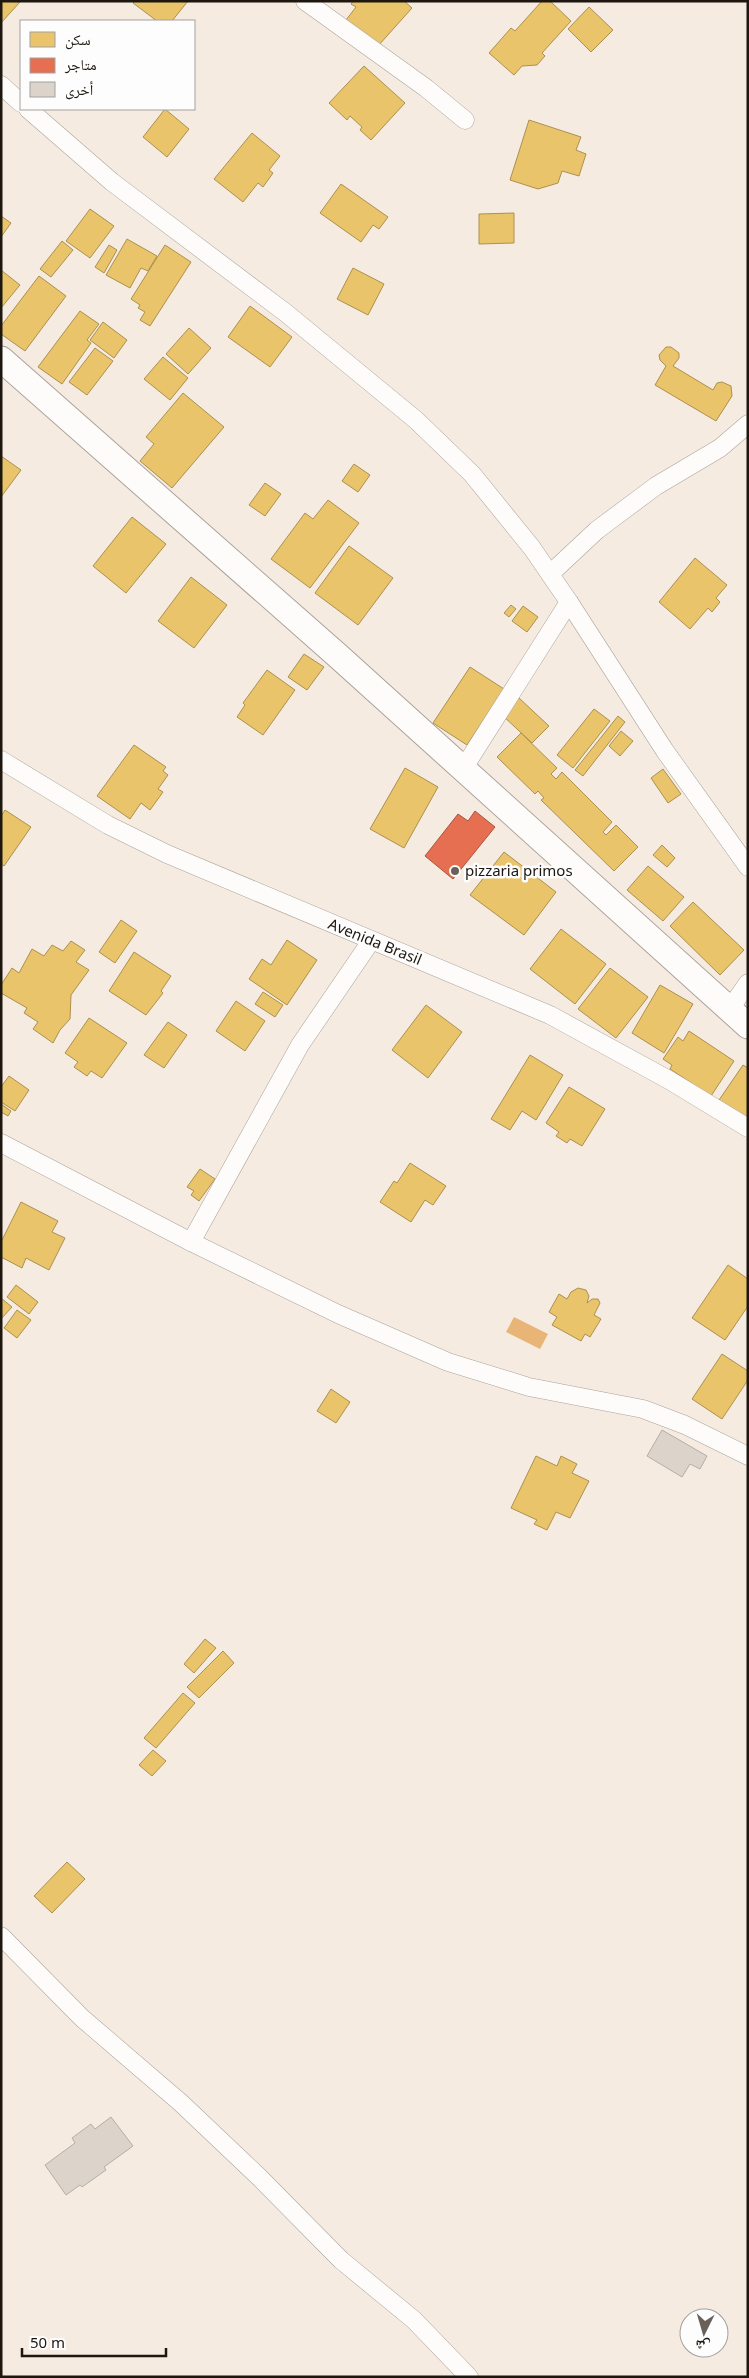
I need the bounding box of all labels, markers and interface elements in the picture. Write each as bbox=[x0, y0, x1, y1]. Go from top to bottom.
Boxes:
legend bbox=[20, 20, 195, 110]
text: سكن bbox=[65, 29, 91, 50]
text: متاجر bbox=[64, 54, 97, 74]
text: أخرى bbox=[65, 79, 94, 100]
place label: pizzaria primos bbox=[465, 860, 573, 880]
marker: pizzaria primos bbox=[449, 865, 461, 877]
street label: Avenida Brasil bbox=[326, 913, 425, 969]
north arrow bbox=[679, 2308, 729, 2358]
scale bar bbox=[22, 2326, 166, 2358]
text: 50 m bbox=[30, 2332, 65, 2352]
text: ش bbox=[694, 2336, 711, 2357]

